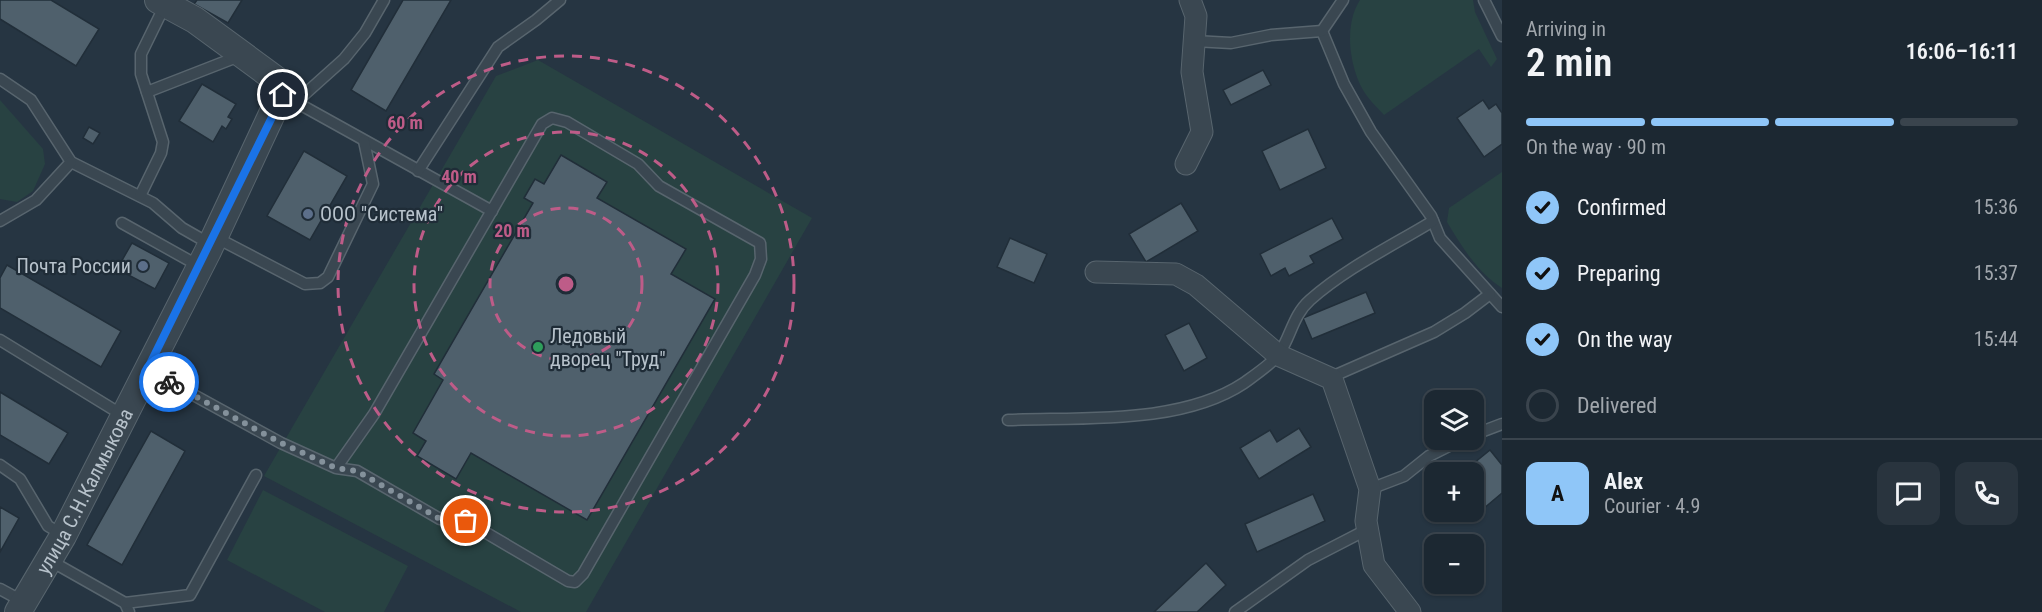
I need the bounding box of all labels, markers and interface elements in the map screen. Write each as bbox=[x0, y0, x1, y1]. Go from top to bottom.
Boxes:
text: Arriving in bbox=[1526, 17, 1606, 41]
text: 16:06–16:11 bbox=[1906, 39, 2018, 64]
text: 2 min bbox=[1526, 40, 1612, 86]
pin bbox=[257, 69, 308, 120]
icon: home bbox=[266, 78, 299, 111]
text: 60 m bbox=[387, 112, 423, 133]
text: On the way · 90 m bbox=[1526, 135, 1666, 159]
text: 40 m bbox=[441, 166, 477, 187]
icon: check bbox=[1526, 191, 1559, 224]
text: Confirmed bbox=[1577, 195, 1666, 220]
text: 15:36 bbox=[1974, 195, 2018, 219]
place label: ООО "Система" bbox=[320, 202, 443, 226]
marker: ООО "Система" bbox=[301, 207, 315, 221]
text: 20 m bbox=[494, 220, 530, 241]
place label: Почта России bbox=[17, 254, 131, 278]
icon: check bbox=[1526, 257, 1559, 290]
marker: Почта России bbox=[136, 259, 150, 273]
text: Preparing bbox=[1577, 261, 1661, 286]
text: 15:37 bbox=[1974, 261, 2018, 285]
centre of rings bbox=[556, 274, 576, 294]
icon: check bbox=[1526, 323, 1559, 356]
place label: Ледовый дворец "Труд" bbox=[550, 324, 666, 371]
text: On the way bbox=[1577, 327, 1672, 352]
text: 15:44 bbox=[1974, 327, 2018, 351]
marker: Ледовый дворец "Труд" bbox=[531, 340, 545, 354]
courier bbox=[139, 352, 199, 412]
icon: bike bbox=[153, 366, 186, 399]
map controls bbox=[1424, 390, 1484, 594]
button: layers bbox=[1424, 390, 1484, 450]
text: Delivered bbox=[1577, 393, 1657, 418]
street label: улица С.Н.Калмыкова bbox=[31, 404, 138, 579]
button: + bbox=[1424, 462, 1484, 522]
button: chat bbox=[1877, 462, 1940, 525]
button: phone bbox=[1955, 462, 2018, 525]
text: Alex bbox=[1604, 469, 1643, 494]
text: A bbox=[1551, 481, 1564, 506]
text: Courier · 4.9 bbox=[1604, 494, 1700, 518]
pin bbox=[440, 495, 491, 546]
icon: bag bbox=[449, 504, 482, 537]
button: − bbox=[1424, 534, 1484, 594]

